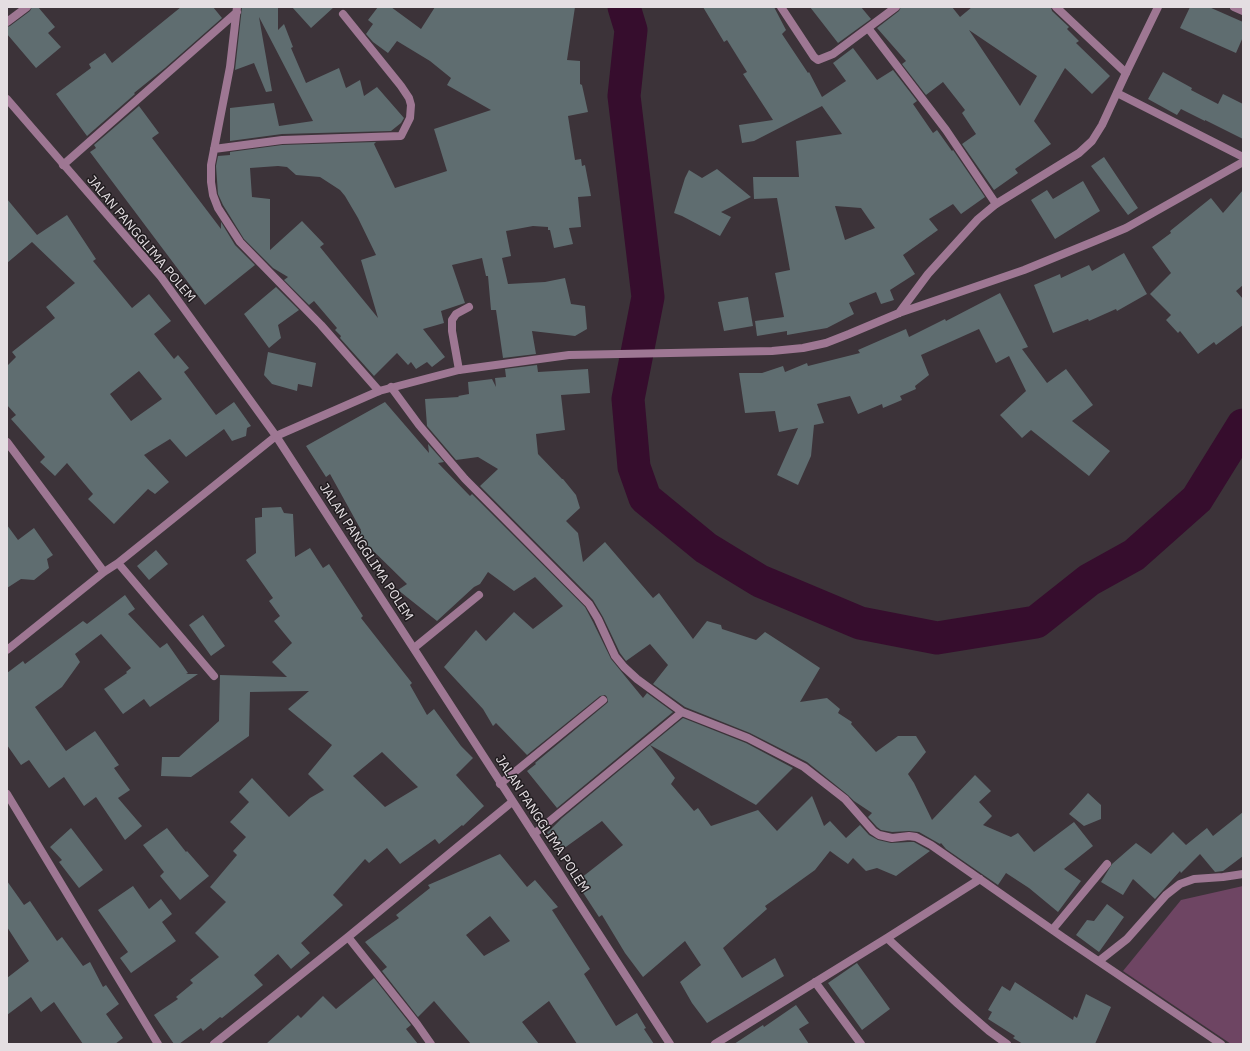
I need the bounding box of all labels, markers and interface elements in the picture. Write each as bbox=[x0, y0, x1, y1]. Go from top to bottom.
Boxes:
street label: JALAN PANGGLIMA POLEM bbox=[83, 173, 199, 305]
street label: JALAN PANGGLIMA POLEM bbox=[316, 480, 416, 624]
street label: JALAN PANGGLIMA POLEM bbox=[492, 752, 592, 896]

